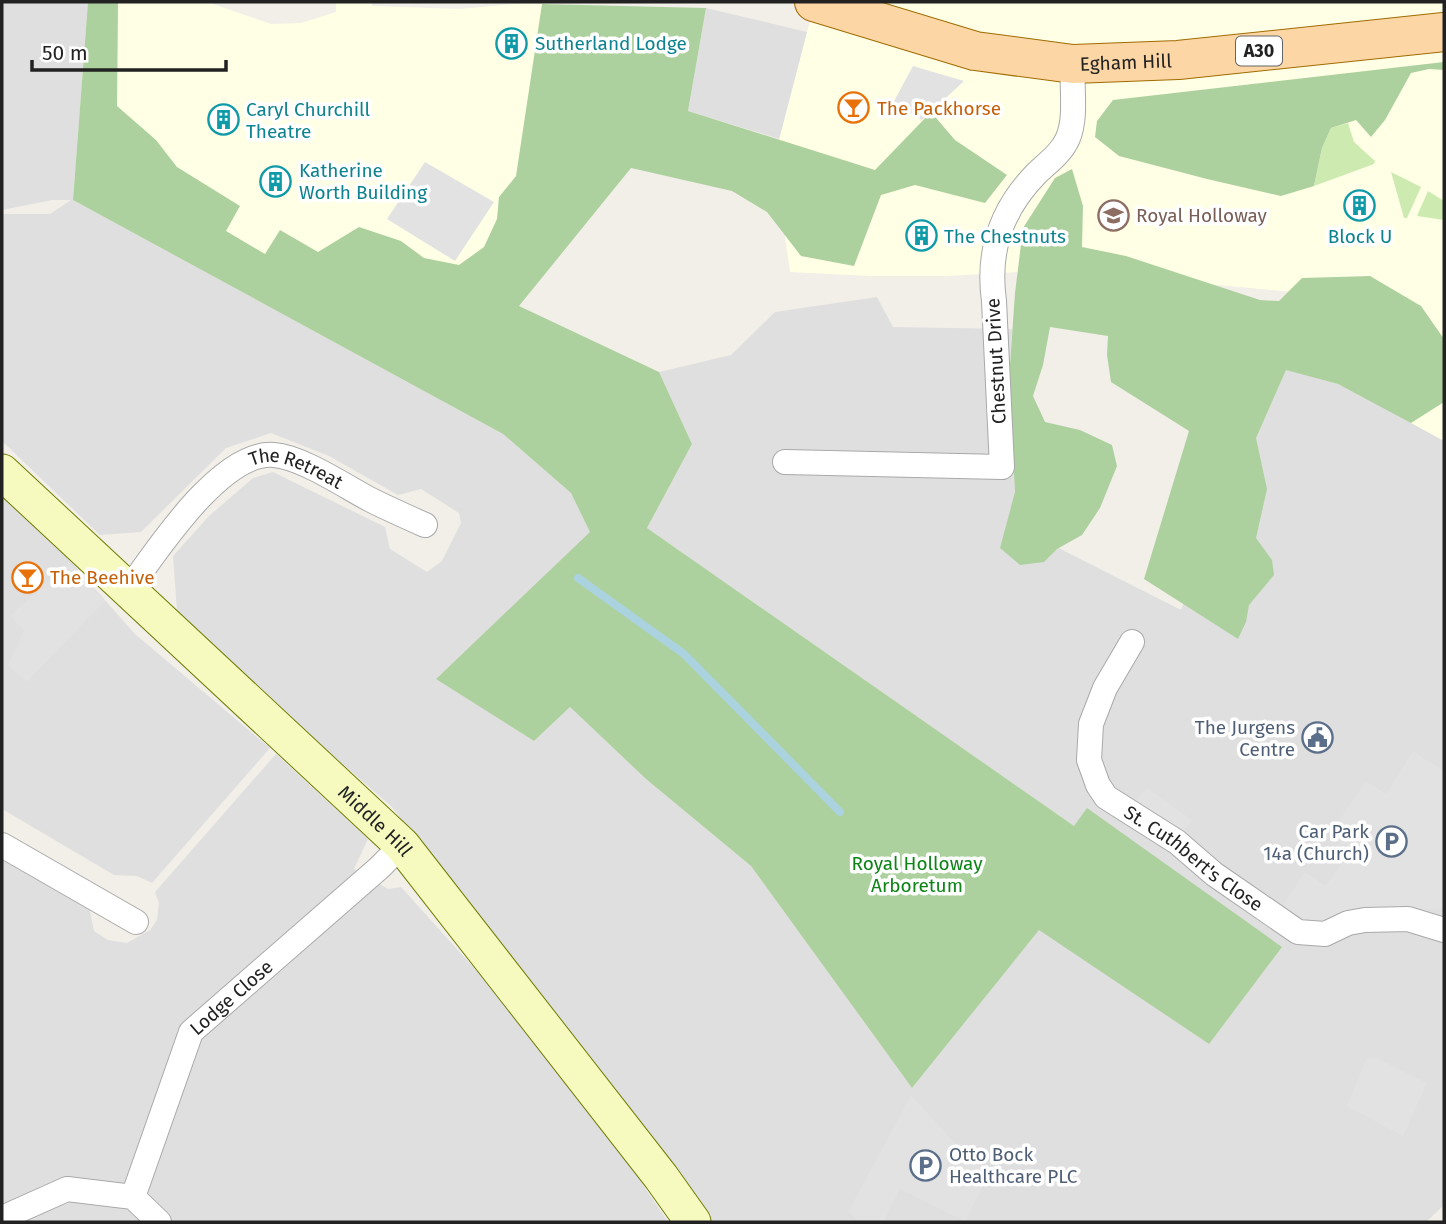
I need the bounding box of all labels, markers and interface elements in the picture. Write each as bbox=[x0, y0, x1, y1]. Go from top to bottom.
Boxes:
building icon: Sutherland Lodge bbox=[495, 26, 529, 60]
scale bar bbox=[32, 28, 226, 72]
place label: Sutherland Lodge bbox=[535, 32, 687, 55]
road number: A30 bbox=[1236, 36, 1282, 66]
text: 50 m bbox=[42, 40, 88, 66]
street label: Egham Hill bbox=[1079, 49, 1173, 75]
bar icon: The Packhorse bbox=[837, 91, 871, 125]
place label: The Packhorse bbox=[877, 97, 1001, 120]
place label: Caryl Churchill Theatre bbox=[246, 98, 371, 143]
building icon: Caryl Churchill Theatre bbox=[206, 103, 240, 137]
place label: Katherine Worth Building bbox=[299, 159, 427, 204]
building icon: Katherine Worth Building bbox=[259, 164, 293, 198]
building icon: Block U bbox=[1343, 188, 1377, 222]
school or university icon: Royal Holloway bbox=[1096, 198, 1130, 232]
place label: Royal Holloway bbox=[1136, 204, 1268, 227]
building icon: The Chestnuts bbox=[904, 219, 938, 253]
place label: The Chestnuts bbox=[944, 225, 1066, 248]
place label: Block U bbox=[1328, 225, 1392, 248]
street label: Chestnut Drive bbox=[981, 297, 1011, 425]
street label: The Retreat bbox=[245, 443, 347, 493]
bar icon: The Beehive bbox=[10, 560, 44, 594]
place label: The Beehive bbox=[50, 566, 155, 589]
place label: The Jurgens Centre bbox=[1195, 716, 1295, 761]
public building icon: The Jurgens Centre bbox=[1301, 721, 1335, 755]
street label: Middle Hill bbox=[334, 780, 418, 861]
street label: St. Cuthbert's Close bbox=[1120, 800, 1267, 916]
place label: Car Park 14a (Church) bbox=[1263, 820, 1369, 865]
parking icon: Car Park 14a (Church) bbox=[1375, 825, 1409, 859]
park label: Royal Holloway Arboretum bbox=[852, 852, 983, 897]
street label: Lodge Close bbox=[185, 955, 277, 1040]
place label: Otto Bock Healthcare PLC bbox=[949, 1143, 1078, 1188]
parking icon: Otto Bock Healthcare PLC bbox=[909, 1148, 943, 1182]

